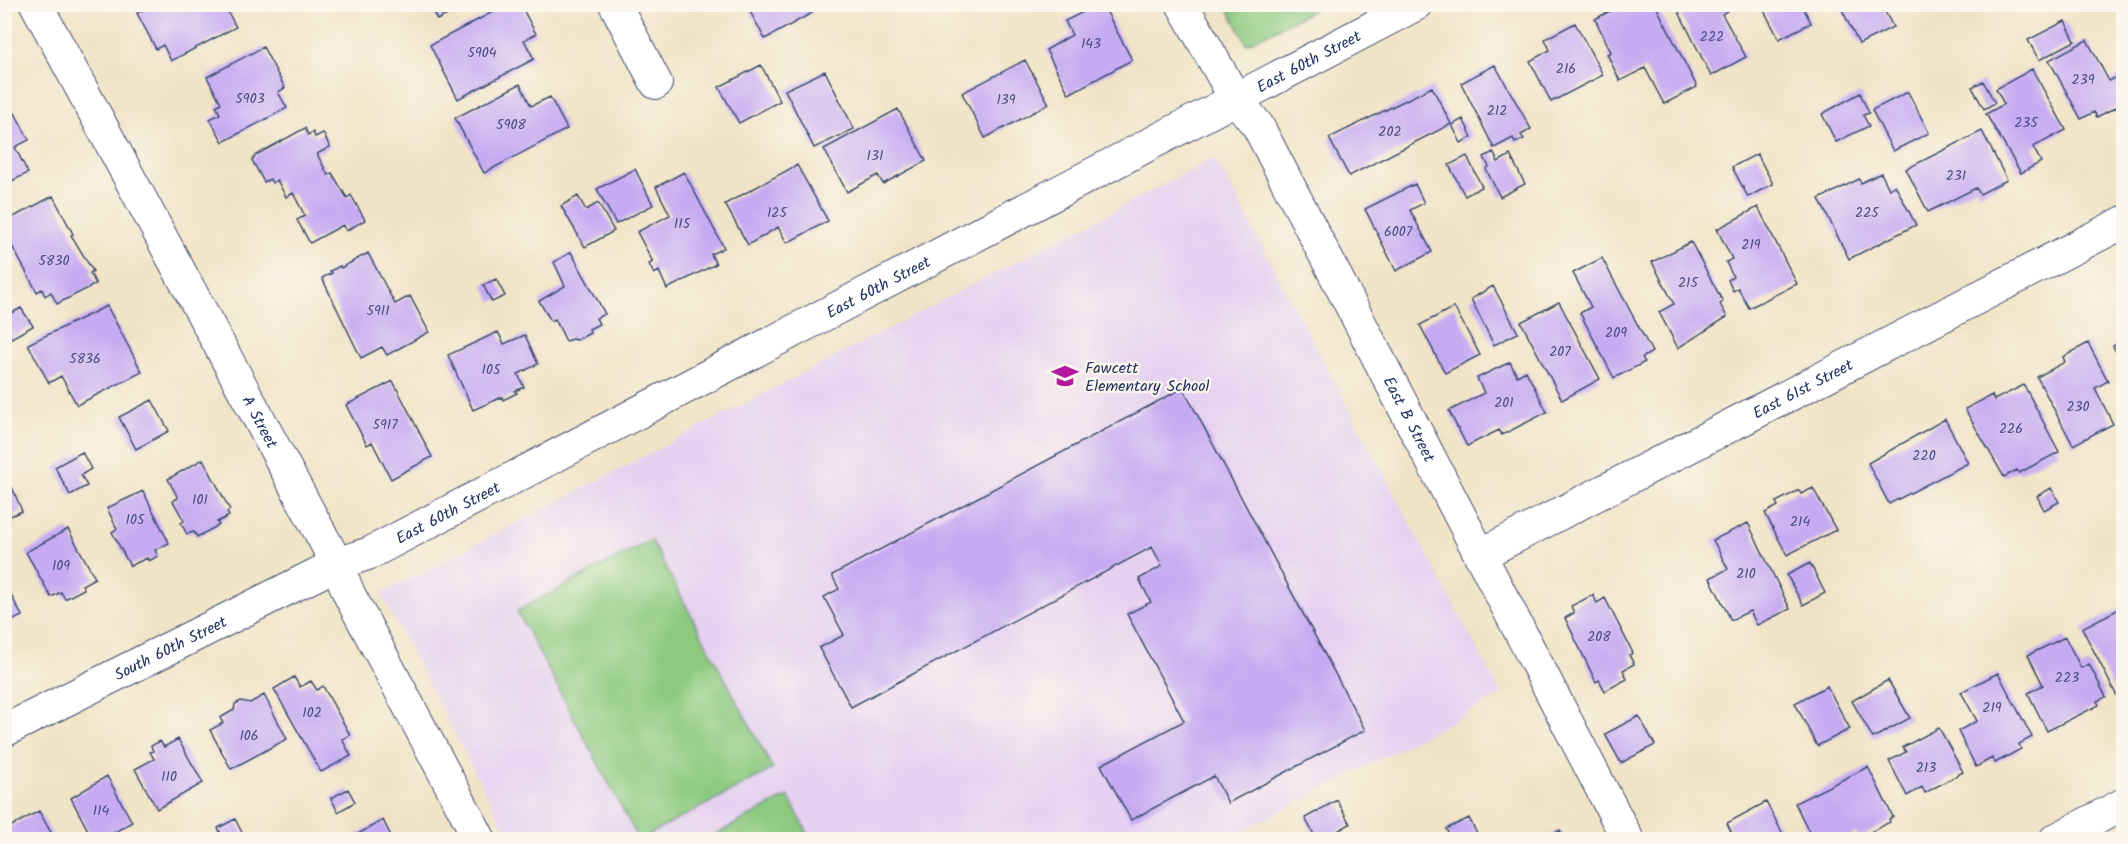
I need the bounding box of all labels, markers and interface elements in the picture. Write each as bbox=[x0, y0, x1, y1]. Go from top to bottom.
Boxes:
street label: East 60th Street bbox=[1252, 24, 1367, 100]
house number: 222 bbox=[1700, 26, 1724, 48]
house number: 143 bbox=[1081, 33, 1101, 55]
house number: 5904 bbox=[467, 42, 497, 64]
house number: 216 bbox=[1556, 58, 1576, 80]
house number: 239 bbox=[2072, 69, 2095, 91]
house number: 5903 bbox=[235, 88, 265, 110]
house number: 139 bbox=[996, 89, 1016, 111]
house number: 212 bbox=[1487, 100, 1507, 122]
house number: 235 bbox=[2014, 112, 2039, 134]
house number: 5908 bbox=[496, 114, 526, 136]
house number: 202 bbox=[1378, 121, 1402, 143]
house number: 131 bbox=[867, 145, 883, 167]
house number: 231 bbox=[1946, 165, 1966, 187]
house number: 125 bbox=[767, 202, 788, 224]
house number: 225 bbox=[1855, 202, 1880, 224]
house number: 115 bbox=[674, 213, 692, 235]
house number: 6007 bbox=[1384, 221, 1413, 243]
house number: 219 bbox=[1741, 234, 1761, 256]
house number: 5830 bbox=[39, 250, 69, 272]
street label: East 60th Street bbox=[822, 250, 936, 326]
house number: 215 bbox=[1678, 272, 1699, 294]
house number: 5911 bbox=[366, 300, 390, 322]
house number: 209 bbox=[1605, 322, 1627, 344]
house number: 207 bbox=[1549, 341, 1571, 363]
house number: 5836 bbox=[69, 348, 101, 370]
street label: East 61st Street bbox=[1748, 353, 1859, 426]
place label: Fawcett Elementary School bbox=[1085, 356, 1210, 399]
house number: 105 bbox=[482, 359, 502, 381]
school or university icon: Fawcett Elementary School bbox=[1050, 361, 1080, 391]
street label: East B Street bbox=[1376, 372, 1441, 468]
street label: A Street bbox=[235, 391, 284, 454]
house number: 201 bbox=[1494, 392, 1514, 414]
house number: 230 bbox=[2066, 396, 2090, 418]
house number: 5917 bbox=[372, 414, 398, 436]
house number: 226 bbox=[1999, 418, 2023, 440]
house number: 220 bbox=[1912, 445, 1936, 467]
street label: East 60th Street bbox=[392, 475, 506, 551]
house number: 101 bbox=[192, 489, 208, 511]
house number: 105 bbox=[126, 509, 146, 531]
house number: 214 bbox=[1790, 511, 1810, 533]
house number: 109 bbox=[52, 555, 70, 577]
house number: 210 bbox=[1736, 563, 1756, 585]
street label: South 60th Street bbox=[110, 610, 232, 688]
house number: 208 bbox=[1587, 626, 1611, 648]
house number: 223 bbox=[2055, 667, 2079, 689]
house number: 219 bbox=[1982, 697, 2002, 719]
house number: 102 bbox=[302, 702, 322, 724]
house number: 106 bbox=[239, 725, 259, 747]
house number: 213 bbox=[1916, 757, 1936, 779]
house number: 110 bbox=[161, 766, 177, 788]
house number: 114 bbox=[93, 800, 110, 822]

